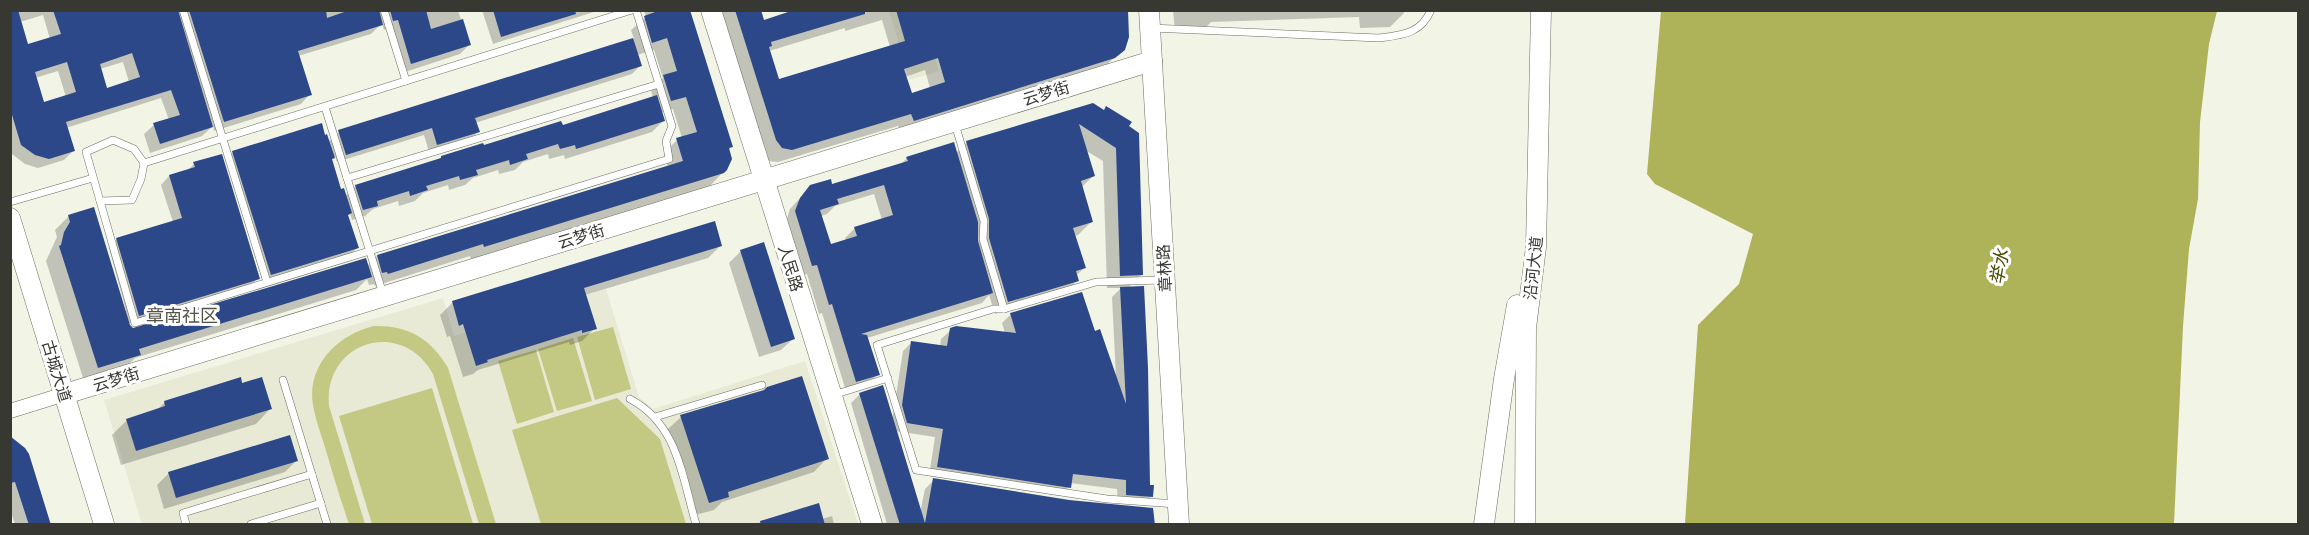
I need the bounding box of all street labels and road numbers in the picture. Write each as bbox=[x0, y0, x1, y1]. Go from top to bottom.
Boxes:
street label: 云梦街 bbox=[1020, 75, 1072, 111]
street label: 云梦街 bbox=[555, 218, 607, 254]
street label: 沿河大道 bbox=[1519, 235, 1547, 301]
street label: 人民路 bbox=[773, 242, 809, 294]
street label: 章林路 bbox=[1152, 243, 1176, 293]
street label: 古城大道 bbox=[37, 337, 77, 405]
street label: 云梦街 bbox=[90, 361, 142, 397]

